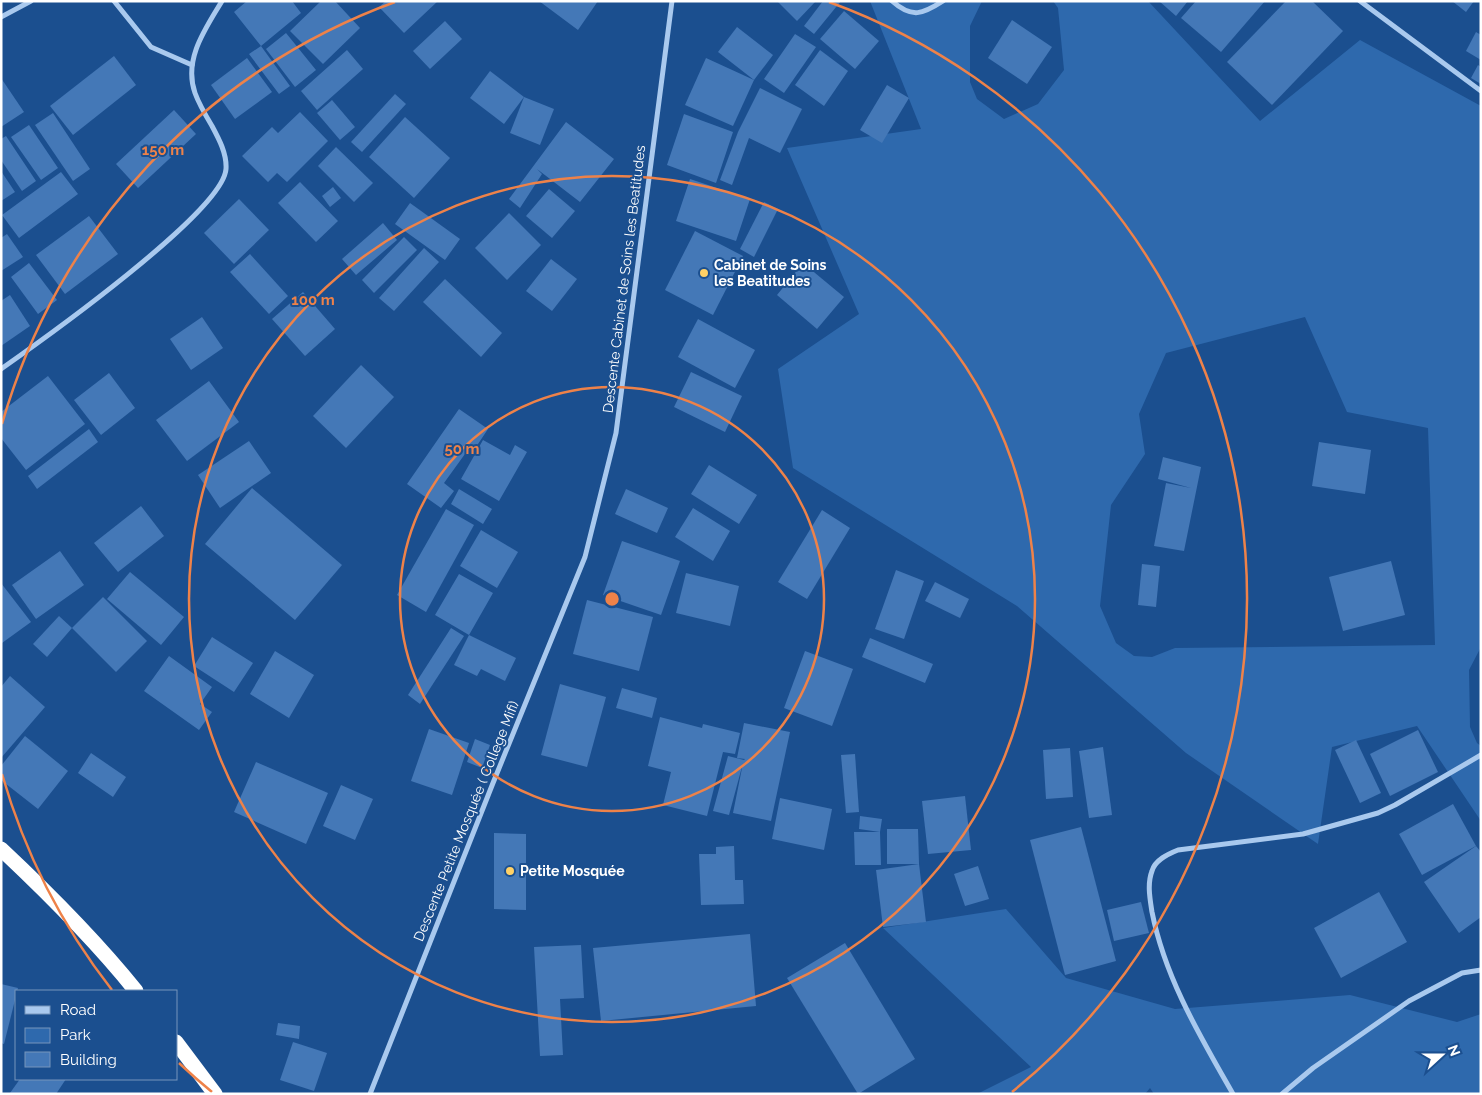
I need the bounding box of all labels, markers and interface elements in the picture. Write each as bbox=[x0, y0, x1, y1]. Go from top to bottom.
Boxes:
text: 150 m bbox=[142, 141, 184, 159]
street label: Descente Cabinet de Soins les Beatitudes bbox=[600, 144, 648, 414]
place label: Cabinet de Soins les Beatitudes bbox=[714, 257, 826, 289]
marker: Cabinet de Soins les Beatitudes bbox=[698, 267, 710, 279]
text: 100 m bbox=[291, 291, 335, 309]
text: 50 m bbox=[444, 440, 480, 458]
centre of rings bbox=[603, 590, 621, 608]
street label: Descente Petite Mosquée ( College Mifi) bbox=[410, 698, 522, 944]
place label: Petite Mosquée bbox=[520, 863, 625, 879]
marker: Petite Mosquée bbox=[504, 865, 516, 877]
legend bbox=[15, 990, 178, 1080]
text: Road bbox=[60, 1001, 96, 1019]
text: Park bbox=[60, 1026, 91, 1044]
north arrow bbox=[1417, 1030, 1467, 1080]
text: N bbox=[1445, 1042, 1464, 1058]
text: Building bbox=[60, 1051, 117, 1069]

